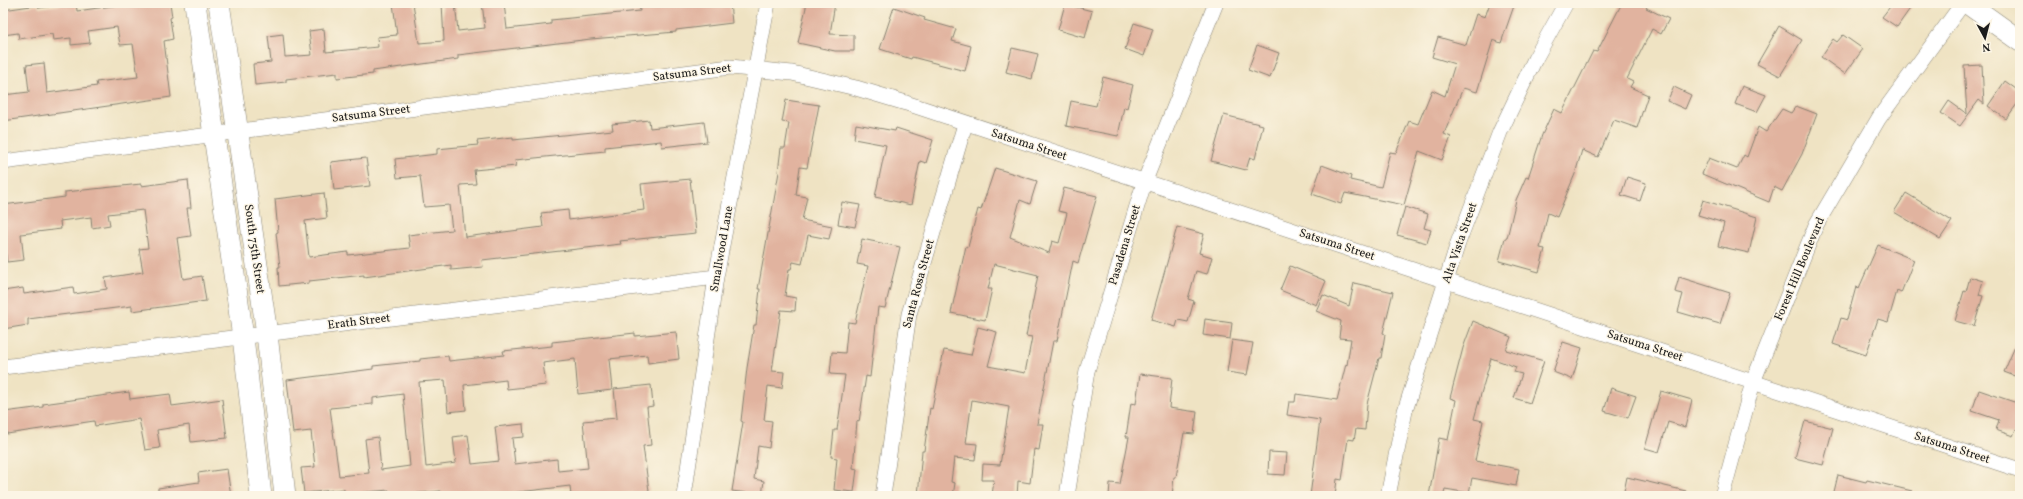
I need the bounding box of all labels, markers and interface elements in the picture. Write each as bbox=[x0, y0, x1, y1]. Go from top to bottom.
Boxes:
north arrow bbox=[1965, 18, 2005, 58]
text: N bbox=[1981, 39, 1991, 54]
street label: Satsuma Street bbox=[652, 60, 732, 86]
street label: Satsuma Street bbox=[331, 101, 411, 127]
street label: Satsuma Street bbox=[989, 125, 1069, 165]
street label: Alta Vista Street bbox=[1439, 200, 1481, 286]
street label: South 75th Street bbox=[240, 203, 268, 295]
street label: Pasadena Street bbox=[1105, 203, 1145, 287]
street label: Smallwood Lane bbox=[707, 204, 737, 293]
street label: Forest Hill Boulevard bbox=[1771, 215, 1829, 323]
street label: Satsuma Street bbox=[1297, 225, 1377, 265]
street label: Santa Rosa Street bbox=[899, 238, 939, 330]
street label: Erath Street bbox=[327, 310, 391, 334]
street label: Satsuma Street bbox=[1605, 326, 1685, 366]
street label: Satsuma Street bbox=[1912, 428, 1992, 468]

